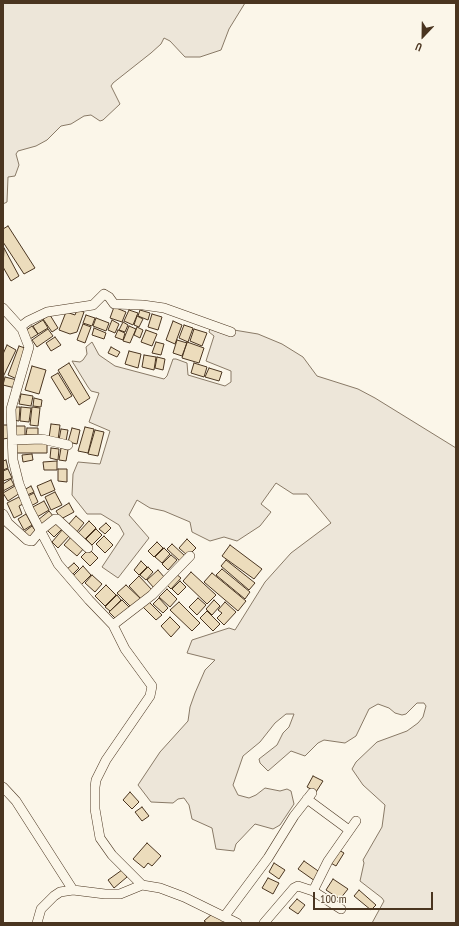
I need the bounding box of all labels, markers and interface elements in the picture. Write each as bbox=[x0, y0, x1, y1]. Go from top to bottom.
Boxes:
north arrow bbox=[403, 16, 443, 56]
text: U bbox=[413, 40, 424, 55]
scale bar bbox=[315, 884, 435, 910]
text: 100 m bbox=[320, 891, 347, 906]

